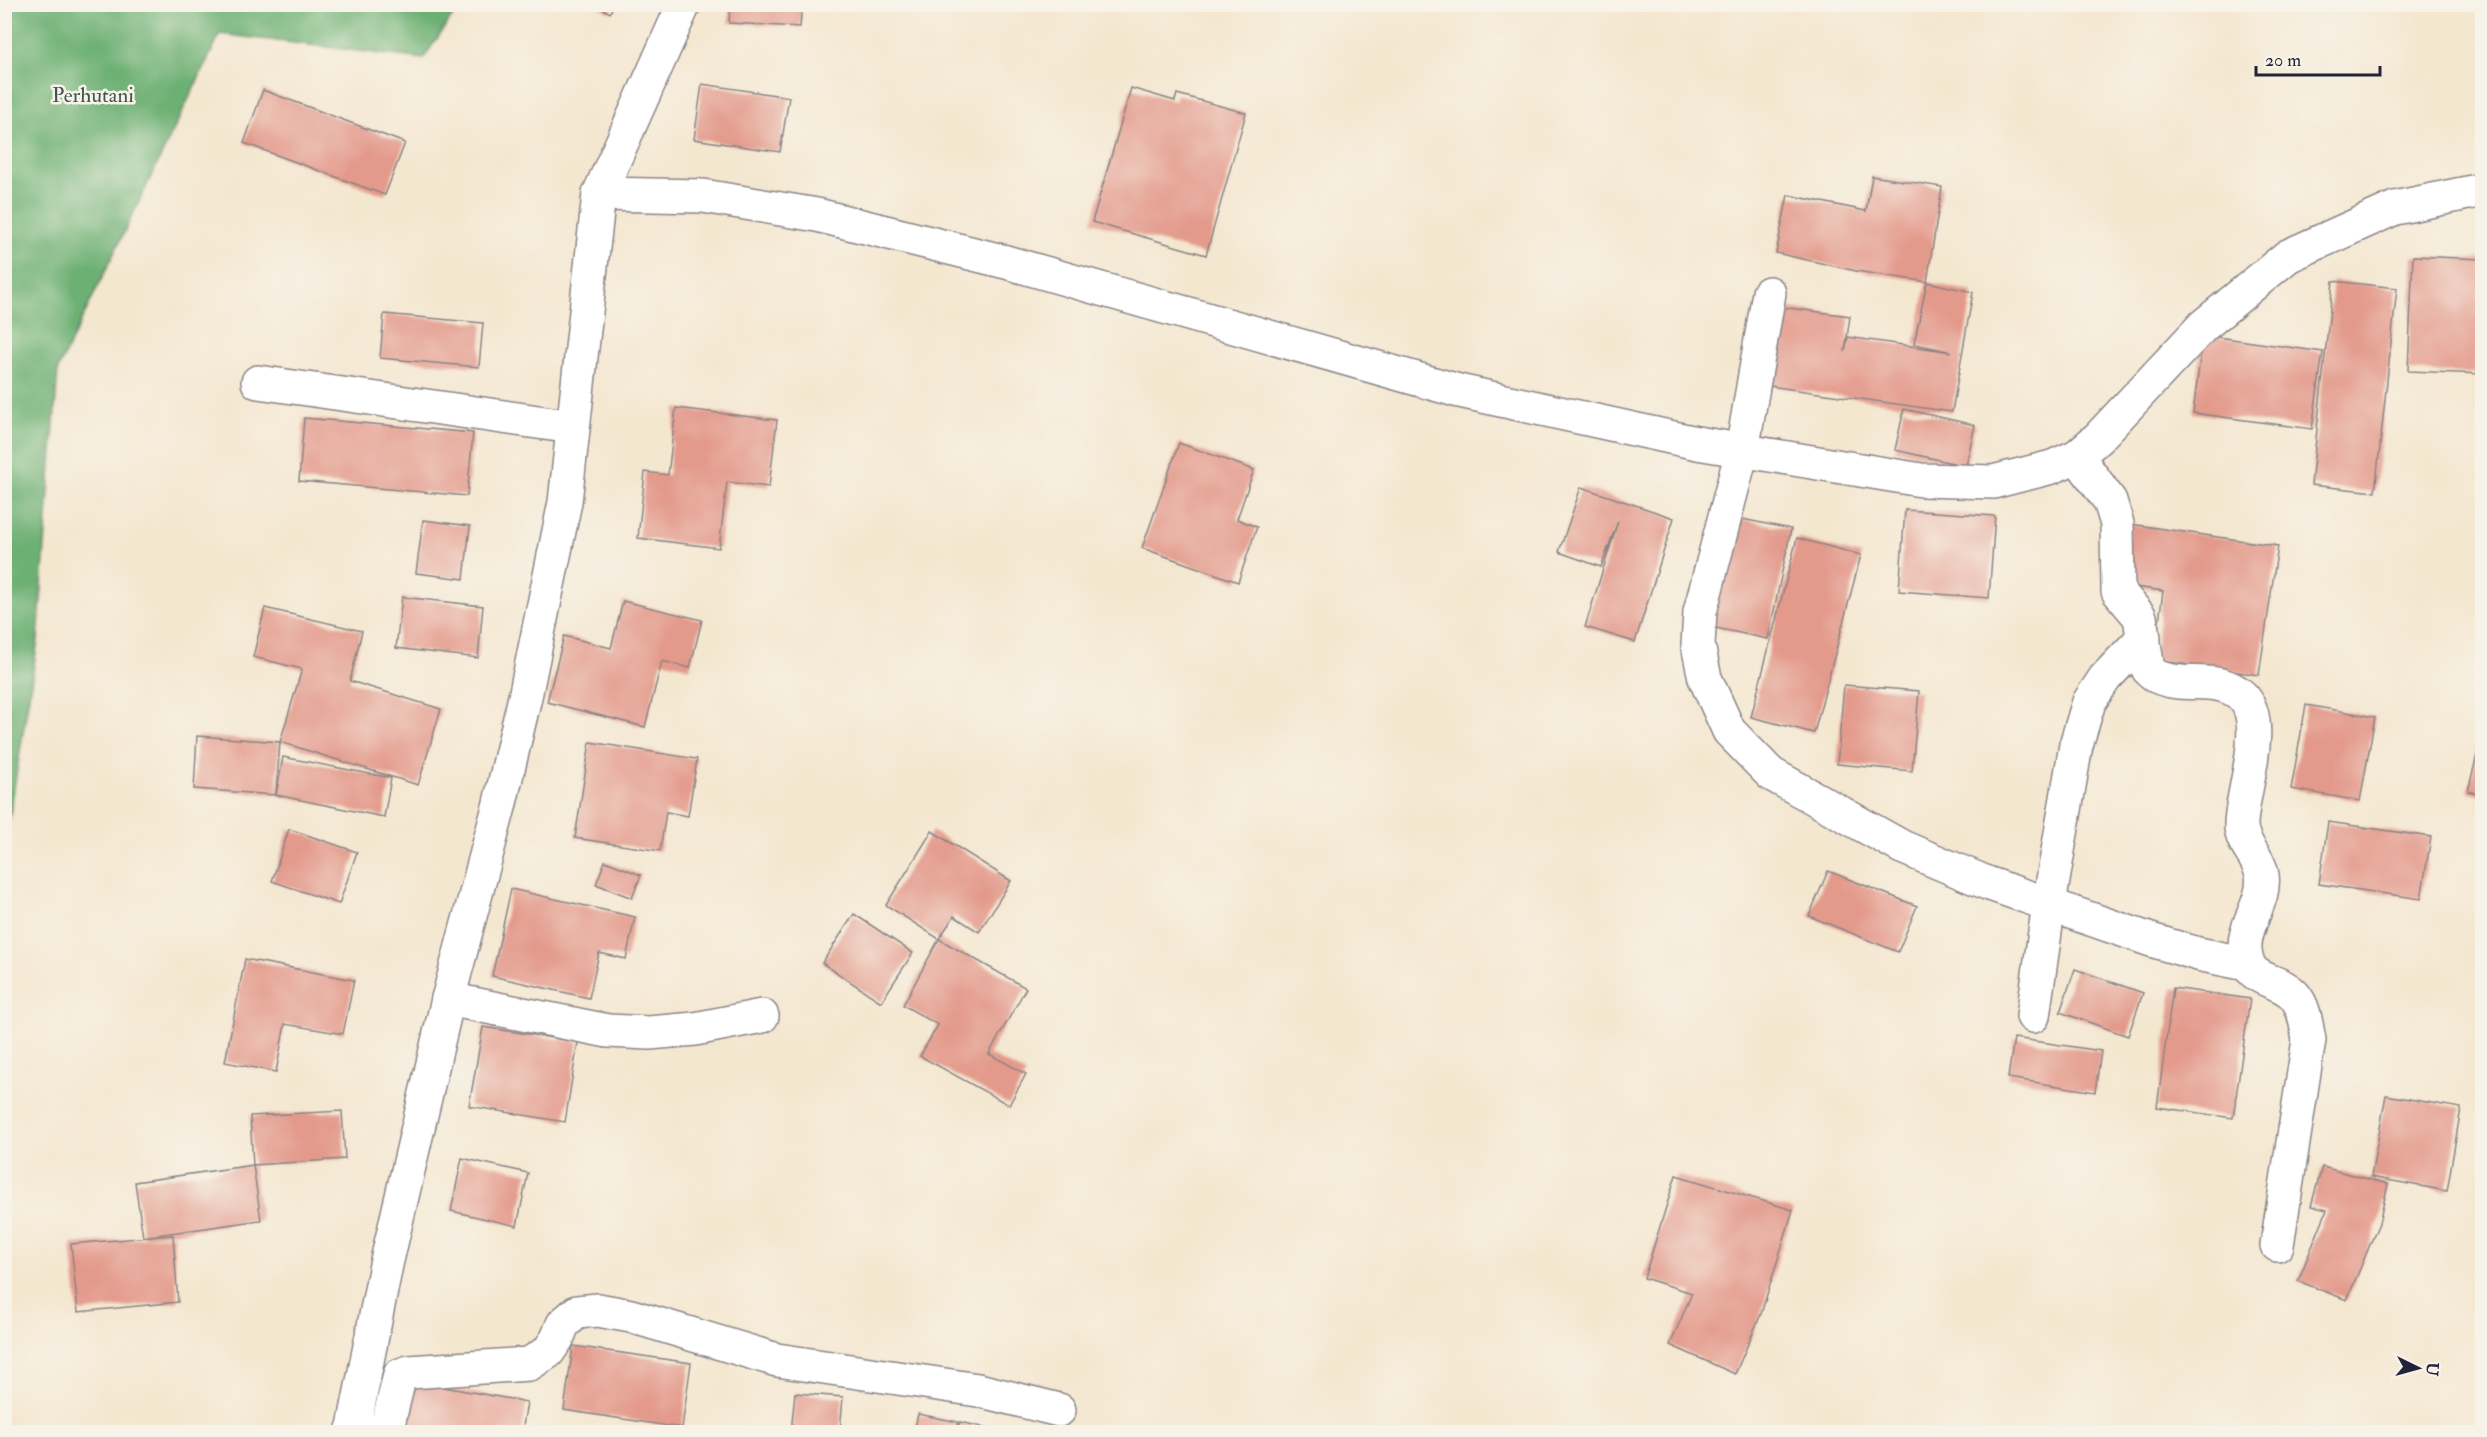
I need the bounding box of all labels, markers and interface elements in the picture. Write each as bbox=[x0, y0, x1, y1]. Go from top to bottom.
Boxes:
scale bar bbox=[2256, 39, 2380, 77]
text: 20 m bbox=[2265, 49, 2301, 72]
park label: Perhutani bbox=[52, 82, 134, 109]
north arrow bbox=[2388, 1338, 2448, 1398]
text: U bbox=[2421, 1362, 2442, 1377]

